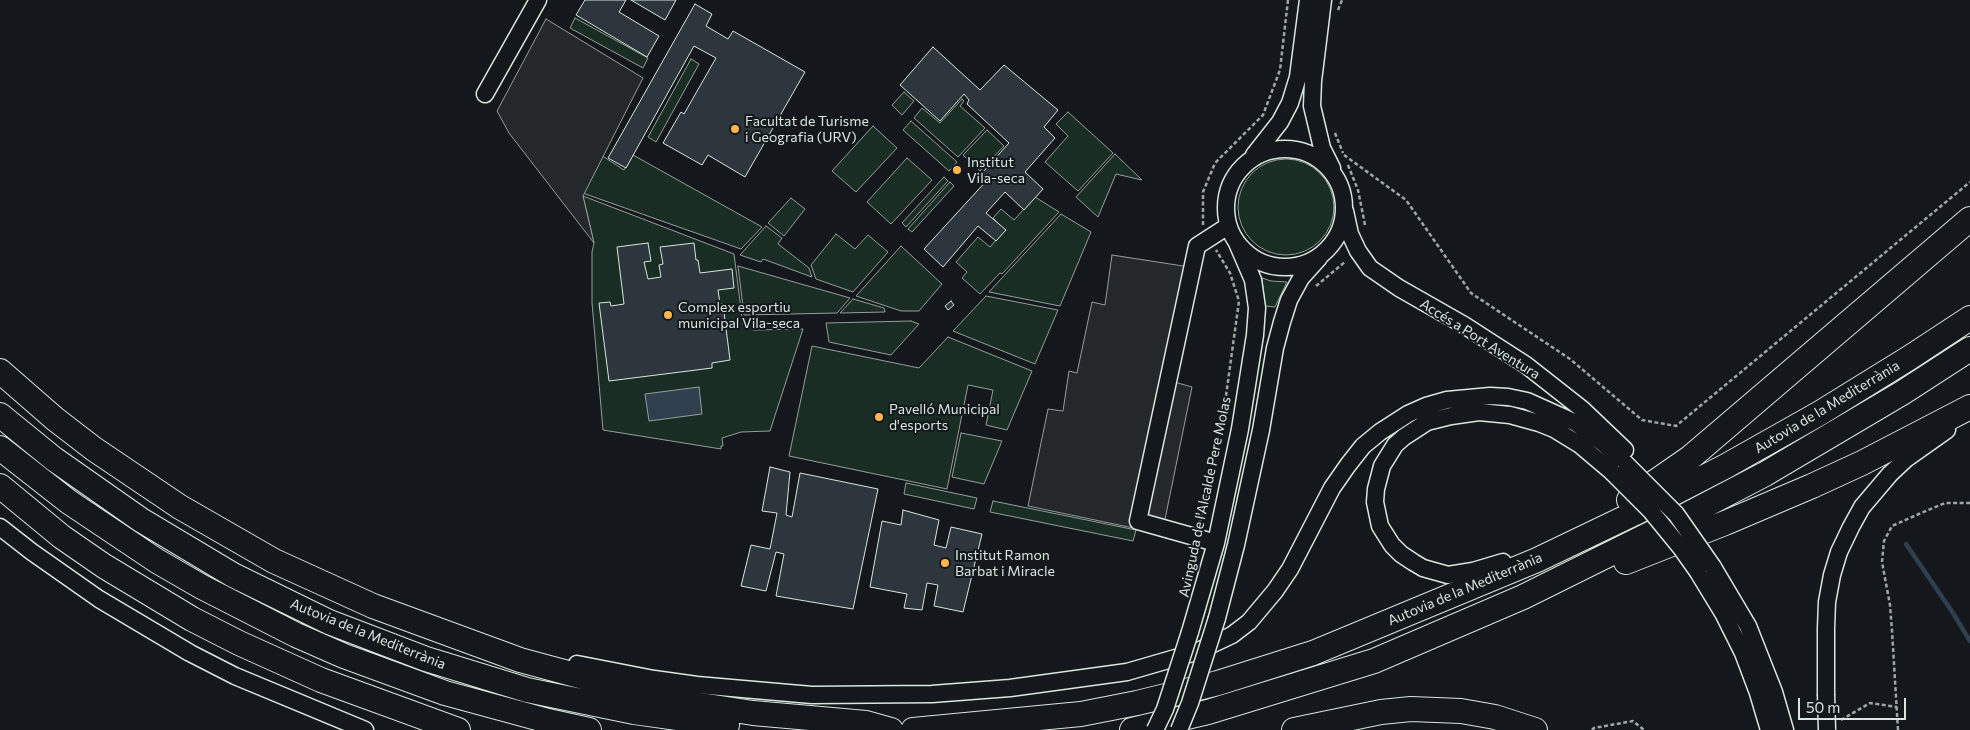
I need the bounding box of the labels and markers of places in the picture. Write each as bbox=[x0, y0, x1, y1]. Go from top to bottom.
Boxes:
place label: Facultat de Turisme i Geografia (URV) bbox=[745, 113, 869, 146]
marker: Facultat de Turisme i Geografia (URV) bbox=[729, 123, 741, 135]
place label: Institut Vila-seca bbox=[967, 154, 1025, 186]
marker: Institut Vila-seca bbox=[951, 164, 963, 176]
place label: Complex esportiu municipal Vila-seca bbox=[678, 299, 800, 332]
marker: Complex esportiu municipal Vila-seca bbox=[662, 309, 674, 321]
place label: Pavelló Municipal d'esports bbox=[889, 401, 1000, 434]
marker: Pavelló Municipal d'esports bbox=[873, 411, 885, 423]
place label: Institut Ramon Barbat i Miracle bbox=[955, 547, 1055, 580]
marker: Institut Ramon Barbat i Miracle bbox=[939, 557, 951, 569]

